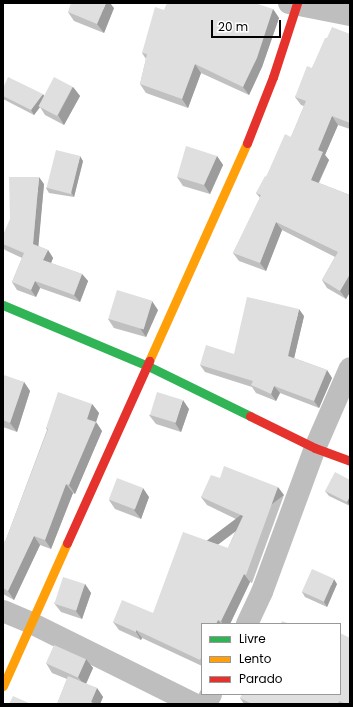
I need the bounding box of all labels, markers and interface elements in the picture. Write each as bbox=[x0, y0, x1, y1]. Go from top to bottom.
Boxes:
scale bar bbox=[213, 12, 283, 38]
text: 20 m bbox=[218, 18, 248, 35]
legend bbox=[201, 623, 341, 695]
text: Livre bbox=[239, 630, 266, 647]
text: Lento bbox=[239, 650, 271, 667]
text: Parado bbox=[239, 670, 282, 687]

